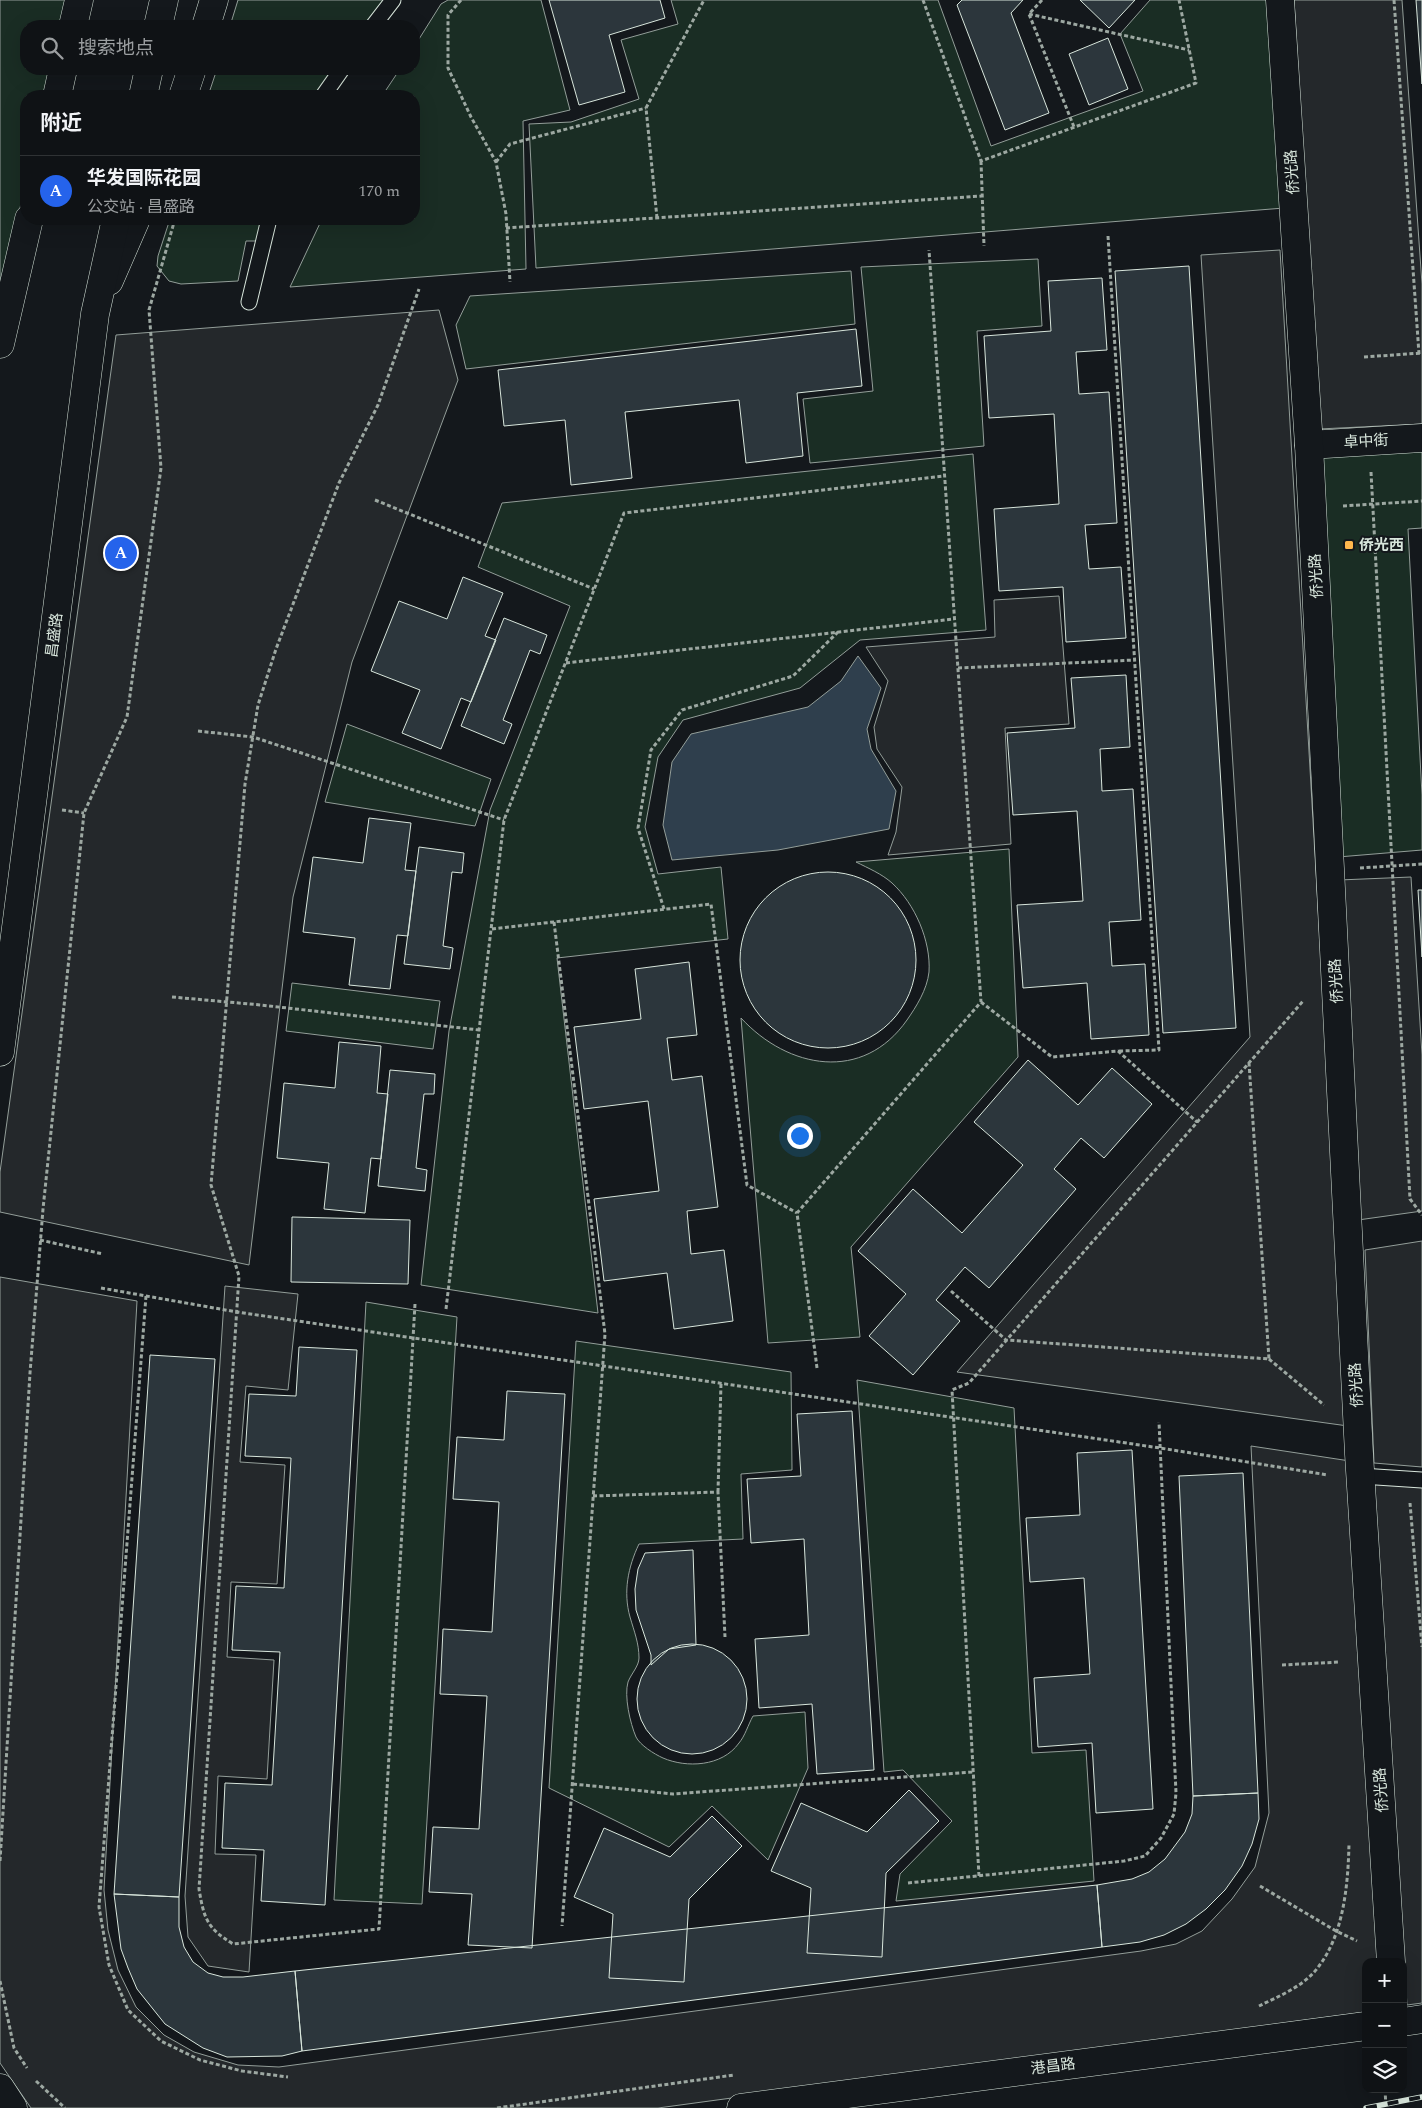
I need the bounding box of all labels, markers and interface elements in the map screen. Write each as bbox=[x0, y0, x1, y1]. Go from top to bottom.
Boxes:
search box bbox=[20, 20, 420, 75]
icon: search bbox=[38, 34, 66, 62]
text: 搜索地点 bbox=[78, 34, 154, 63]
text: 附近 bbox=[40, 108, 82, 140]
street label: 侨光路 bbox=[1279, 149, 1306, 195]
text: 华发国际花园 bbox=[87, 164, 201, 193]
text: A bbox=[50, 179, 62, 203]
text: 170 m bbox=[358, 179, 400, 203]
text: 公交站 · 昌盛路 bbox=[87, 195, 195, 219]
street label: 卓中街 bbox=[1343, 429, 1389, 454]
pin: A bbox=[105, 534, 137, 572]
place label: 侨光西 bbox=[1359, 534, 1404, 557]
marker: 侨光西 bbox=[1343, 539, 1355, 551]
street label: 侨光路 bbox=[1304, 553, 1329, 599]
street label: 昌盛路 bbox=[40, 611, 69, 659]
street label: 侨光路 bbox=[1324, 958, 1349, 1004]
your location bbox=[787, 1123, 813, 1149]
street label: 侨光路 bbox=[1344, 1362, 1369, 1408]
street label: 侨光路 bbox=[1368, 1767, 1395, 1813]
map controls bbox=[1362, 1958, 1407, 2093]
button: + bbox=[1362, 1958, 1407, 2003]
button: − bbox=[1362, 2003, 1407, 2048]
button: layers bbox=[1362, 2048, 1407, 2093]
street label: 港昌路 bbox=[1029, 2052, 1077, 2081]

